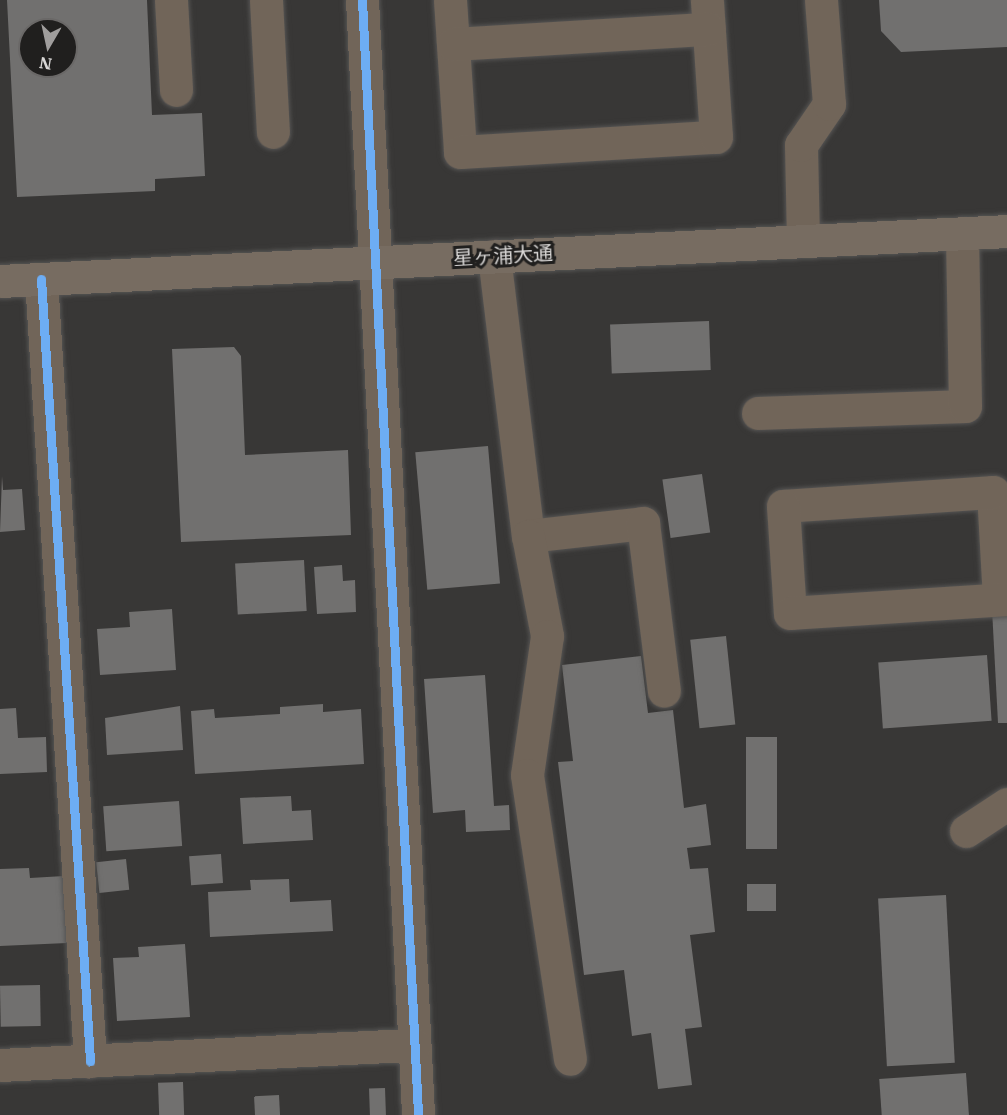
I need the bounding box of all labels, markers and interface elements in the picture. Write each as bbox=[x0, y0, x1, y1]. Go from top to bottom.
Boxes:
north arrow bbox=[18, 18, 78, 78]
text: N bbox=[38, 53, 53, 75]
street label: 星ヶ浦大通 bbox=[452, 240, 554, 270]

